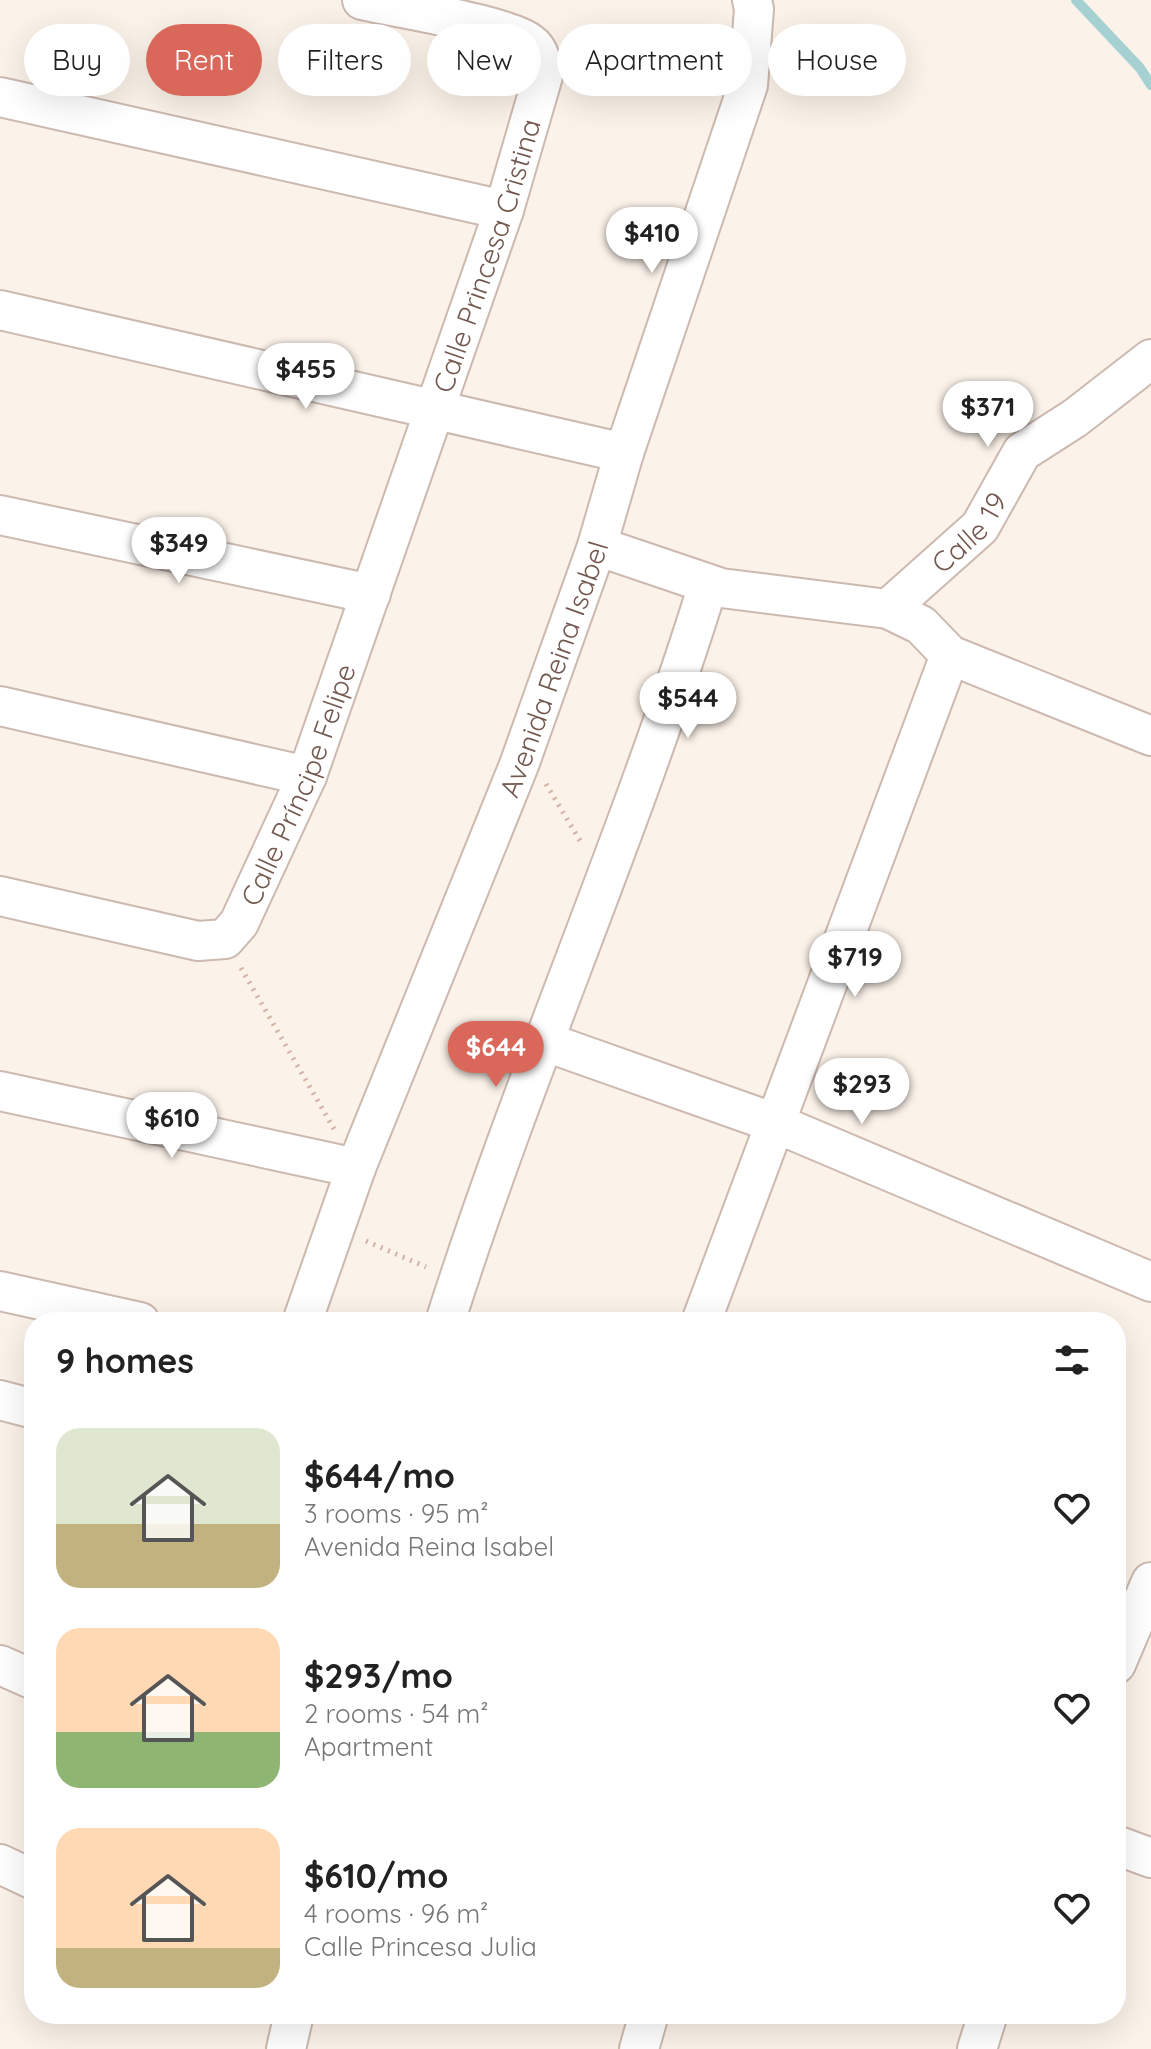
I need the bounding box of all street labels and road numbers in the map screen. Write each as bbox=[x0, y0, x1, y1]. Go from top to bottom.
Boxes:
street label: Calle Princesa Cristina bbox=[424, 114, 547, 397]
street label: Calle 19 bbox=[924, 486, 1014, 580]
street label: Avenida Reina Isabel bbox=[491, 537, 615, 802]
street label: Calle Príncipe Felipe bbox=[232, 659, 362, 911]

